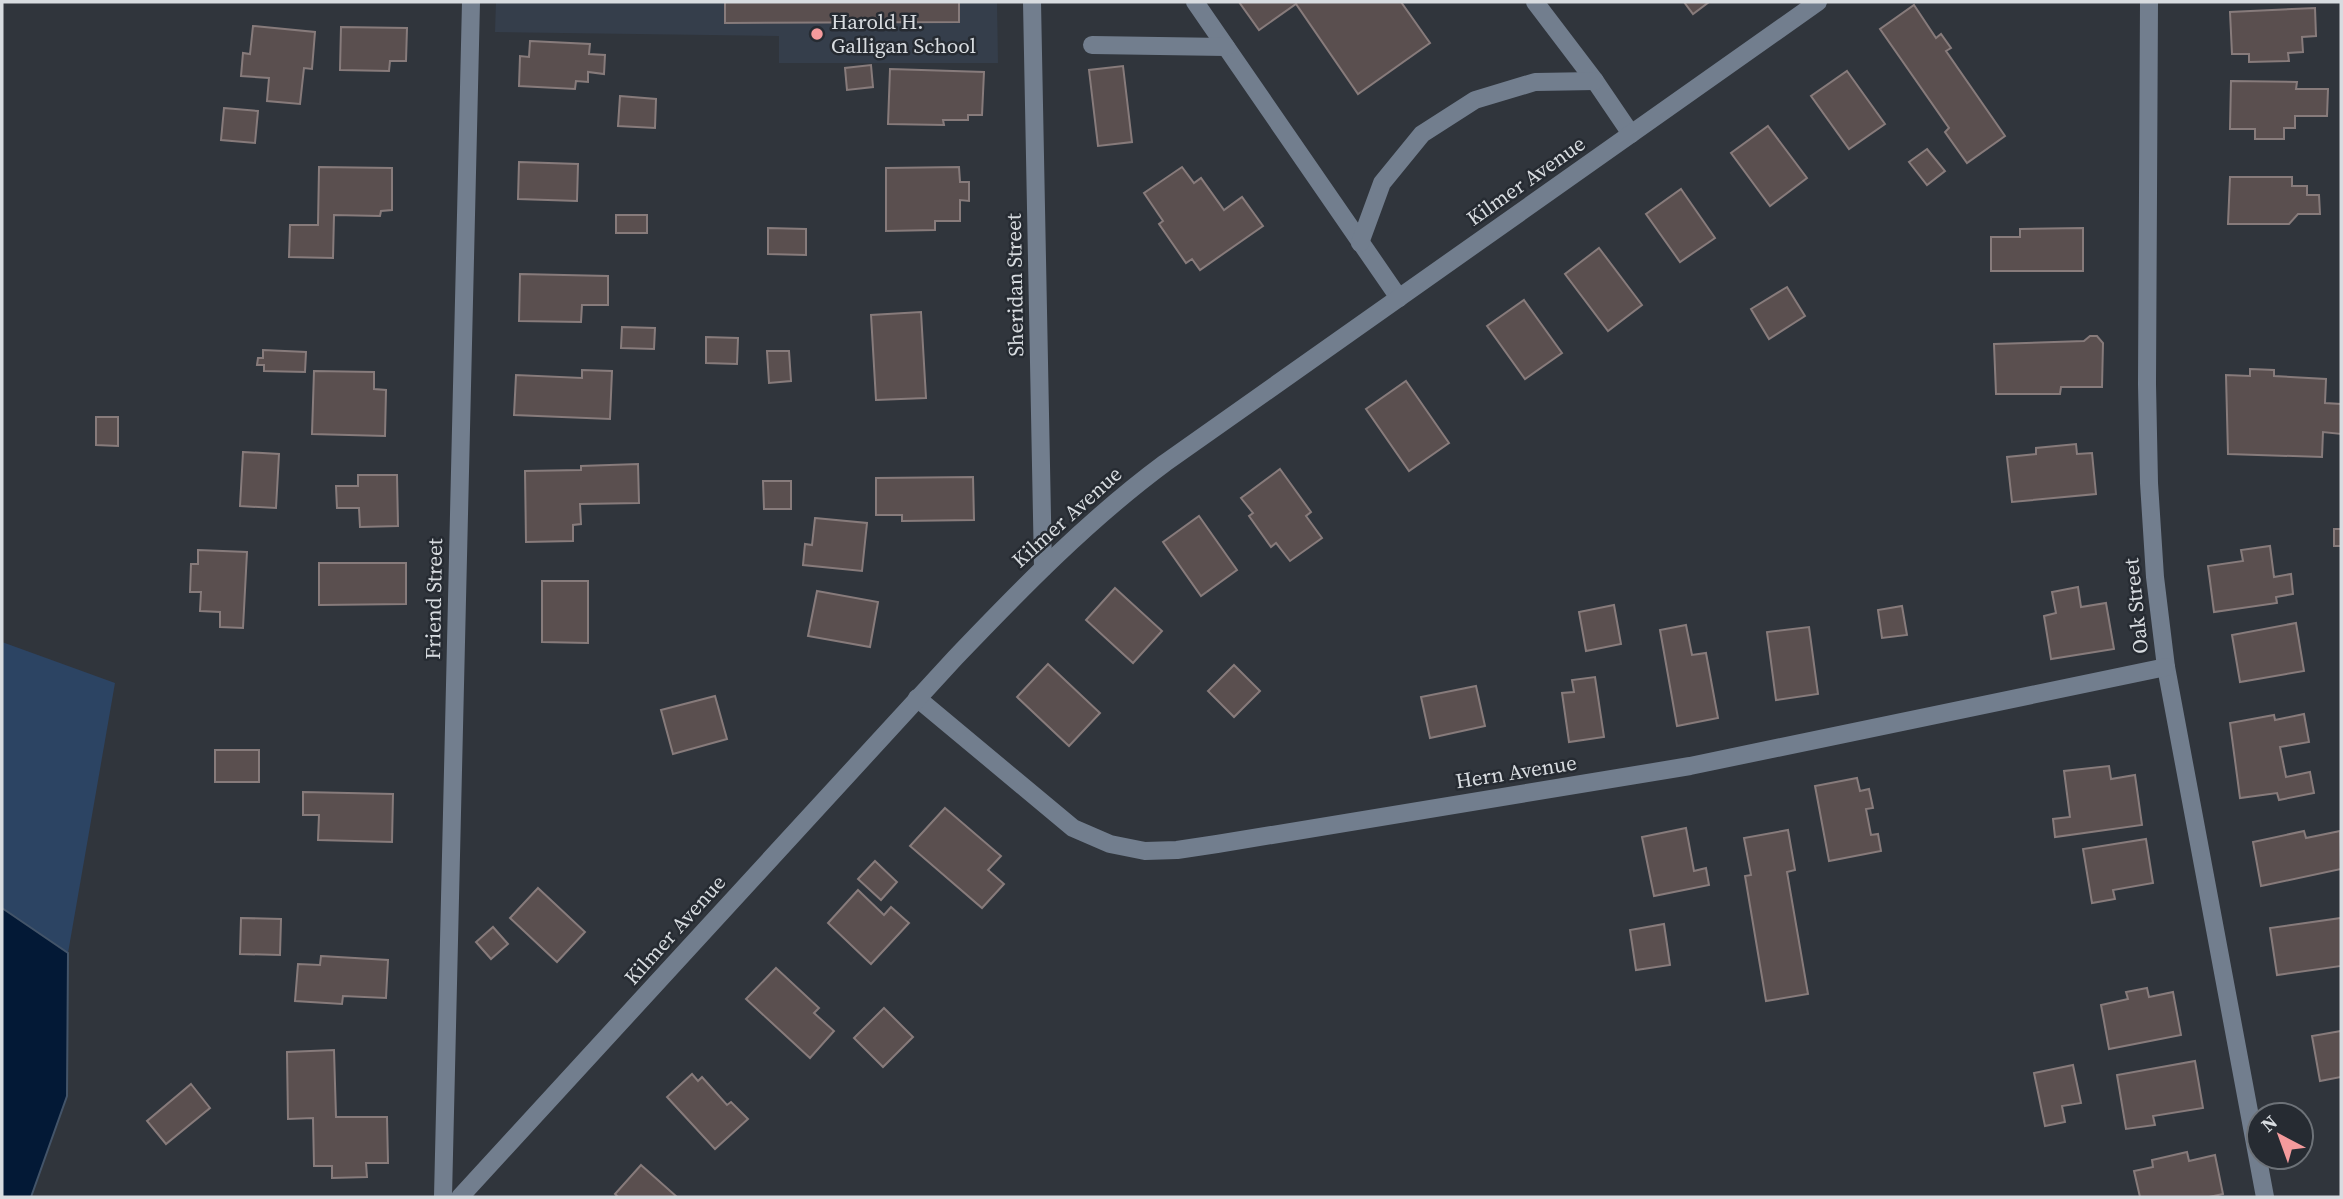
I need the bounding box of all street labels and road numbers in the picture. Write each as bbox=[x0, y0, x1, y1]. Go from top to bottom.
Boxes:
street label: Kilmer Avenue bbox=[1461, 129, 1591, 232]
street label: Sheridan Street bbox=[999, 213, 1030, 357]
street label: Kilmer Avenue bbox=[1005, 459, 1128, 574]
street label: Friend Street bbox=[418, 538, 449, 660]
street label: Oak Street bbox=[2116, 557, 2155, 655]
street label: Hern Avenue bbox=[1453, 748, 1579, 795]
street label: Kilmer Avenue bbox=[617, 868, 732, 991]

